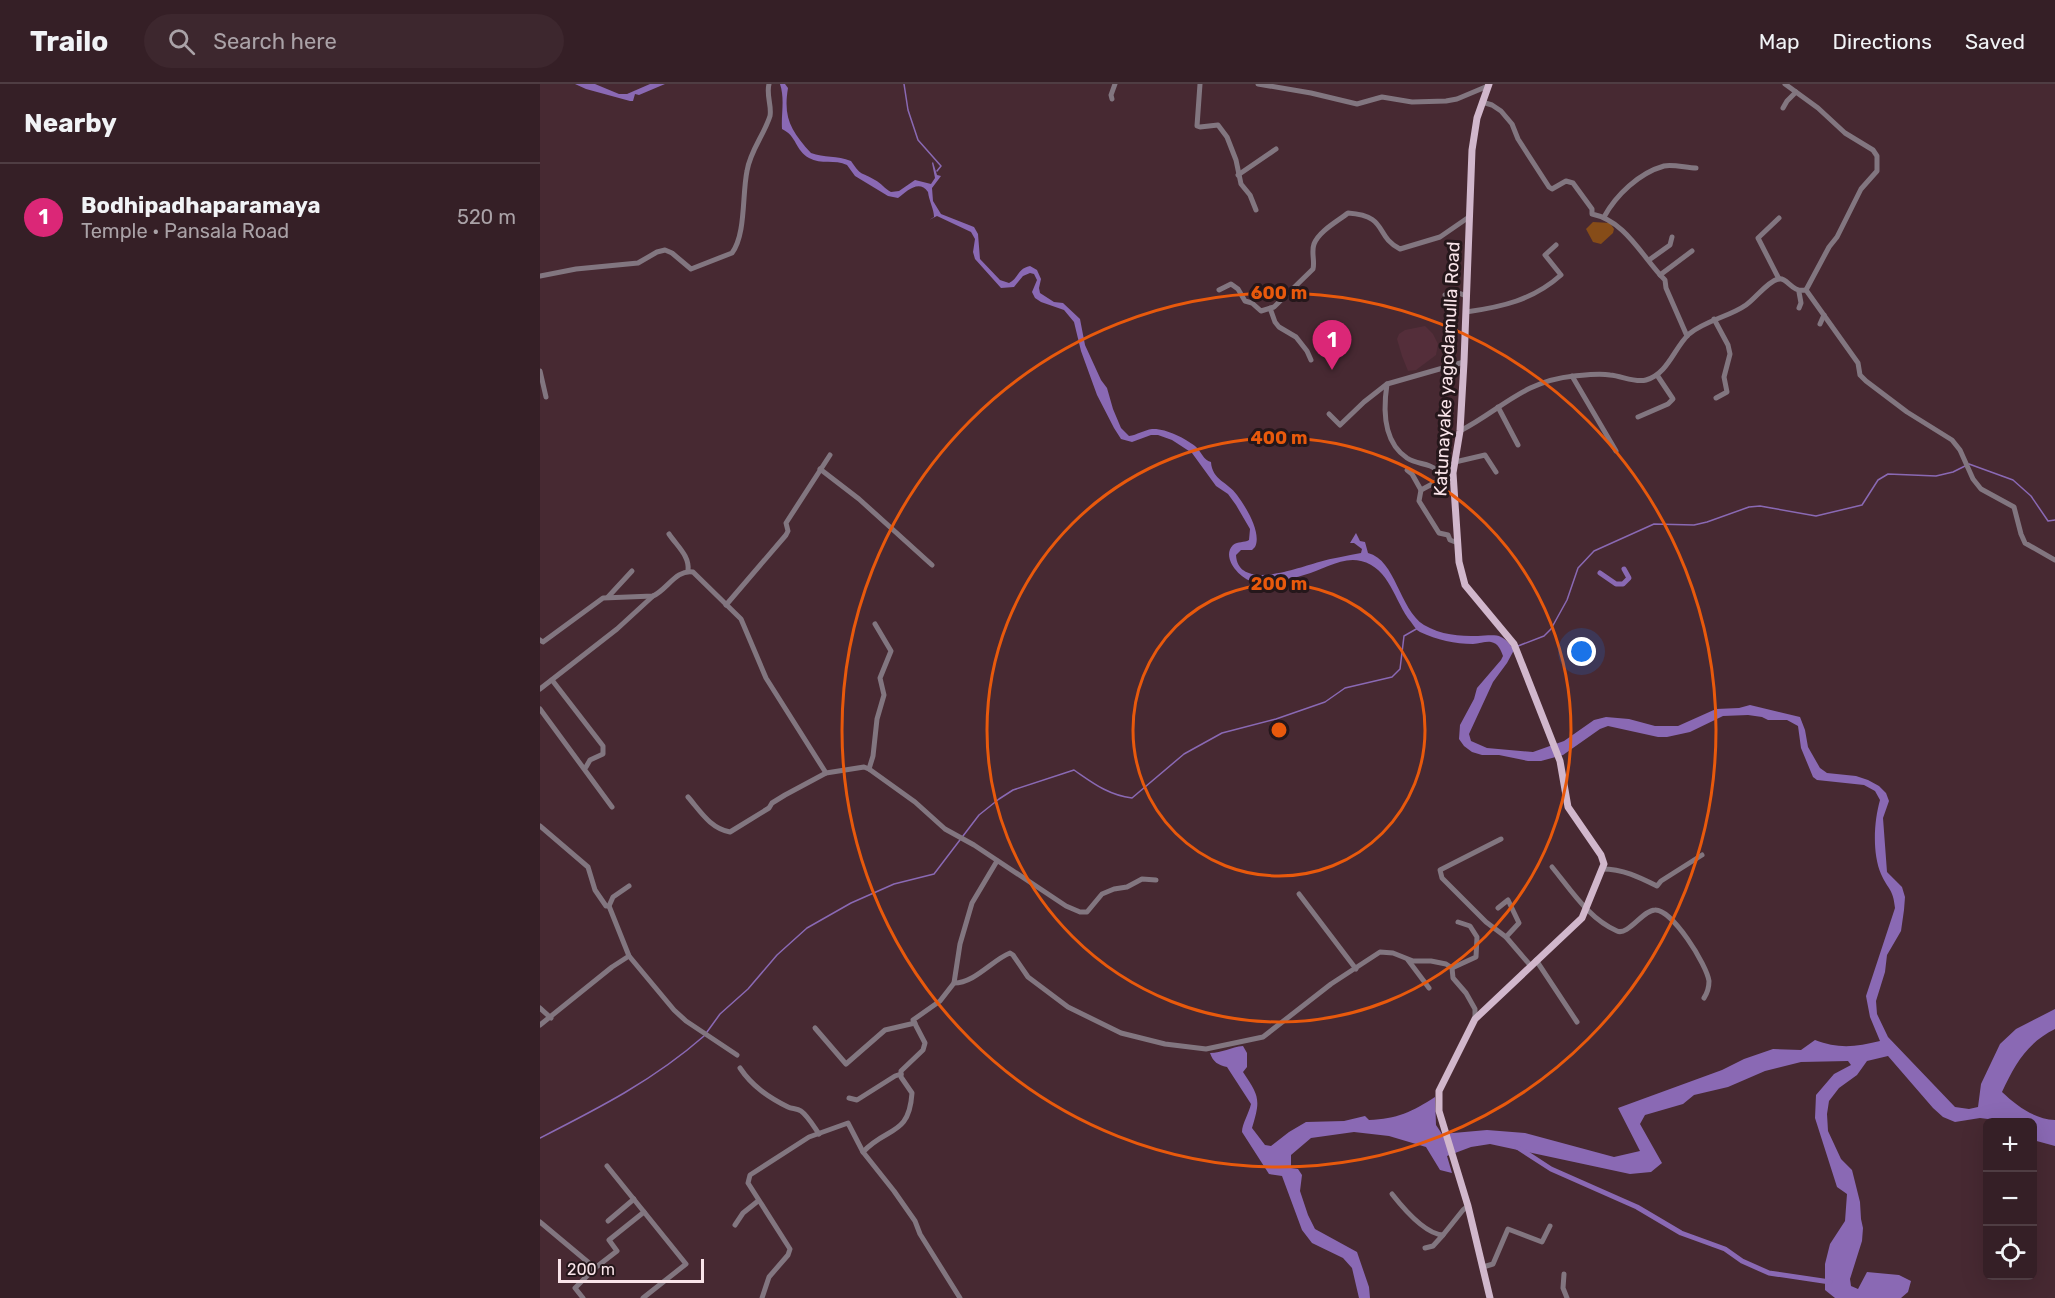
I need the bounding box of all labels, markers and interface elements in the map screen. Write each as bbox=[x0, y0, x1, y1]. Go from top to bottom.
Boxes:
search box bbox=[144, 14, 564, 68]
text: Trailo bbox=[30, 25, 108, 58]
icon: search bbox=[165, 25, 198, 58]
text: Search here bbox=[213, 28, 337, 55]
text: Map bbox=[1759, 29, 1800, 54]
text: Directions bbox=[1833, 29, 1932, 54]
text: Saved bbox=[1965, 29, 2025, 54]
text: Nearby bbox=[24, 108, 117, 139]
text: Bodhipadhaparamaya bbox=[81, 192, 320, 219]
text: 1 bbox=[39, 205, 48, 229]
text: 520 m bbox=[457, 205, 516, 229]
text: Temple · Pansala Road bbox=[81, 219, 289, 243]
street label: Katunayake yagodamulla Road bbox=[1429, 241, 1465, 497]
text: 600 m bbox=[1251, 282, 1307, 304]
pin: 1 bbox=[1312, 320, 1352, 370]
text: 400 m bbox=[1250, 427, 1308, 449]
text: 200 m bbox=[1251, 573, 1307, 595]
your location bbox=[1567, 637, 1596, 666]
centre of rings bbox=[1269, 720, 1289, 740]
map controls bbox=[1983, 1118, 2037, 1280]
button: + bbox=[1983, 1118, 2037, 1172]
button: − bbox=[1983, 1172, 2037, 1226]
button: locate bbox=[1983, 1226, 2037, 1280]
scale bar bbox=[558, 1256, 704, 1284]
text: 200 m bbox=[567, 1260, 615, 1279]

